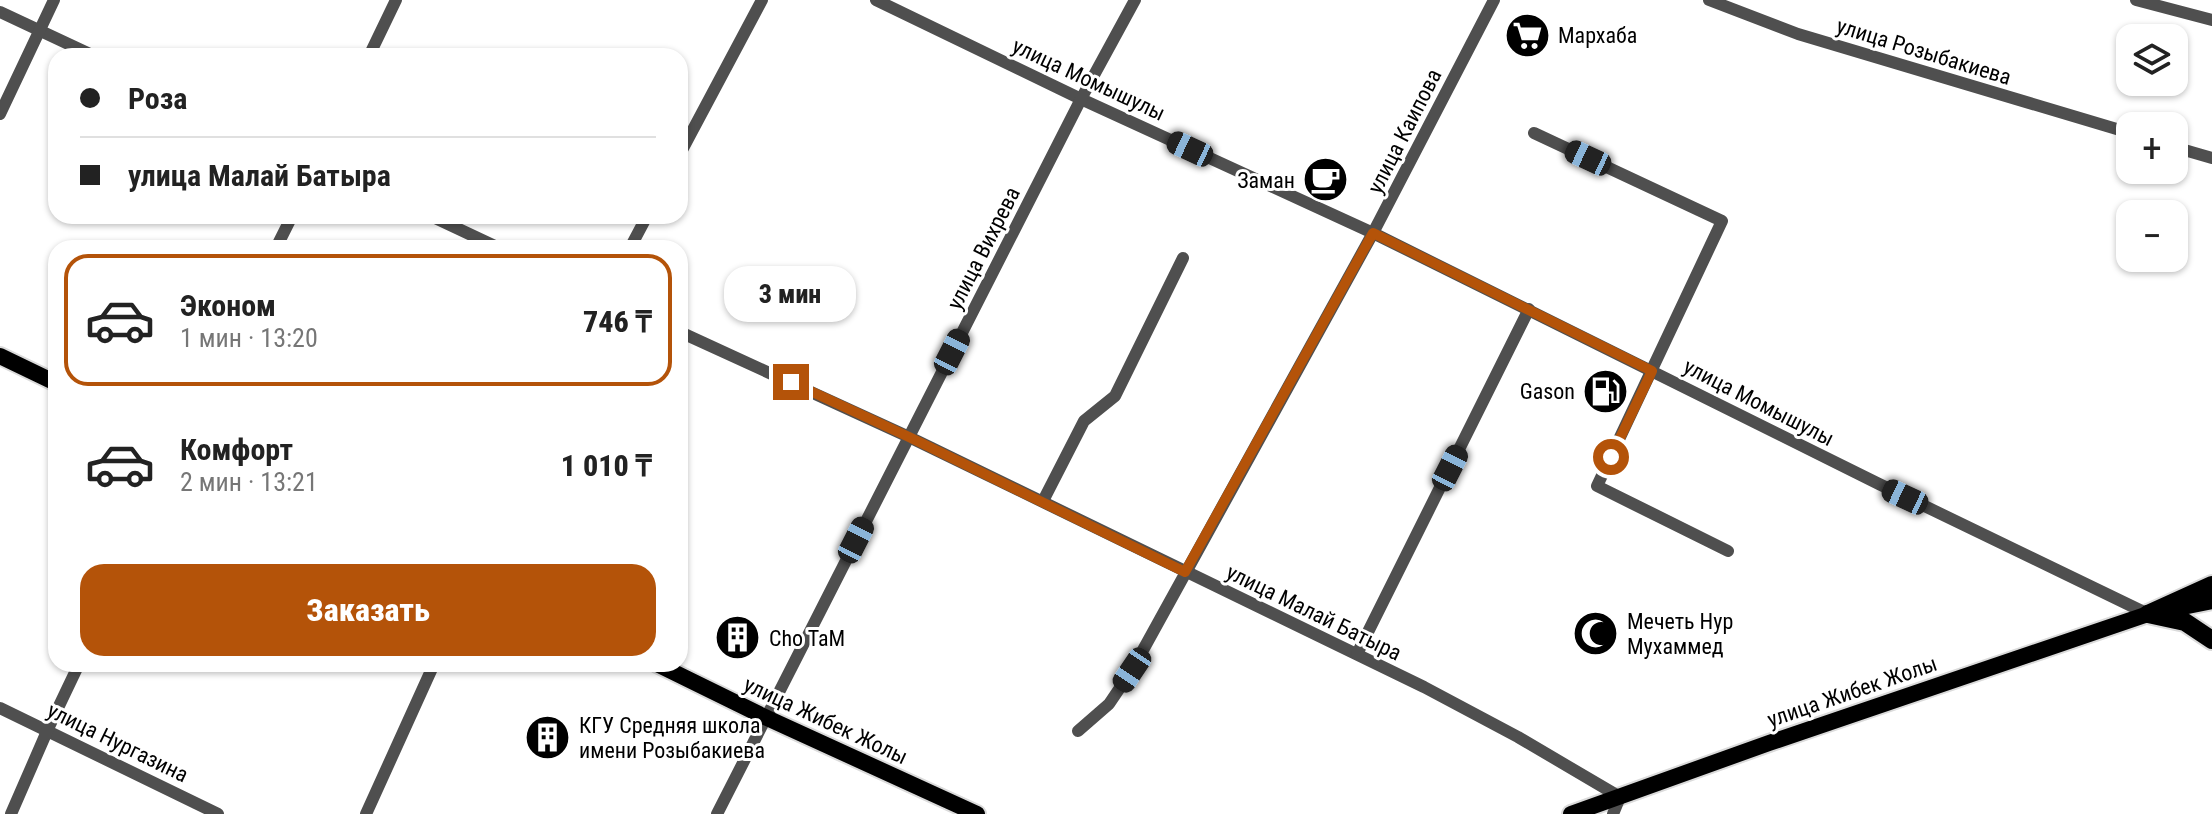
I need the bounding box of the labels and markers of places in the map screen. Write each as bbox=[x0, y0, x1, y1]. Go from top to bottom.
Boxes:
supermarket icon: Мархаба bbox=[1503, 11, 1551, 59]
place label: Мархаба bbox=[1558, 23, 1637, 48]
cafe icon: Заман bbox=[1302, 156, 1350, 204]
place label: Заман bbox=[1237, 168, 1295, 193]
fuel station icon: Gason bbox=[1582, 367, 1630, 415]
place label: Gason bbox=[1520, 379, 1575, 404]
place label: Мечеть Нур Мухаммед bbox=[1627, 609, 1733, 659]
mosque icon: Мечеть Нур Мухаммед bbox=[1572, 610, 1620, 658]
building icon: Cho TaM bbox=[714, 614, 762, 662]
place label: Cho TaM bbox=[769, 626, 845, 651]
place label: КГУ Средняя школа имени Розыбакиева bbox=[579, 713, 765, 763]
building icon: КГУ Средняя школа имени Розыбакиева bbox=[524, 714, 572, 762]

